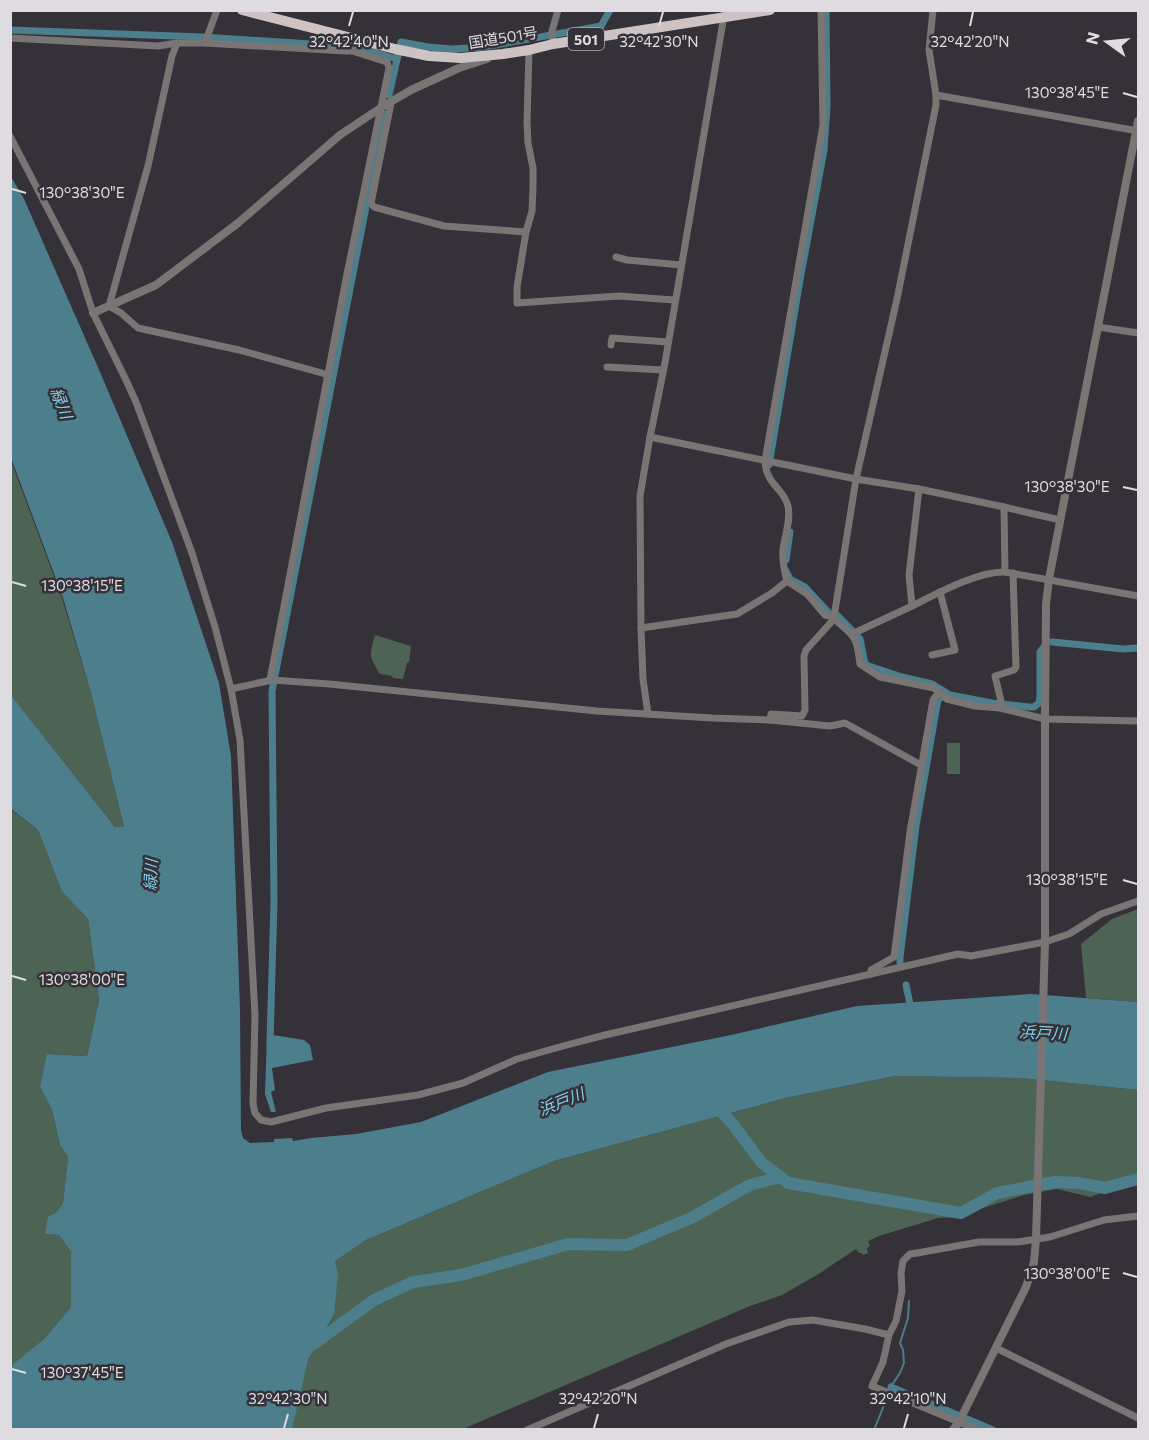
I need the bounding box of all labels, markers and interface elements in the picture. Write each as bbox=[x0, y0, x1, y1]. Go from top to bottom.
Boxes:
north arrow bbox=[1077, 12, 1137, 72]
street label: 国道501号 bbox=[467, 23, 539, 51]
road number: 501 bbox=[568, 28, 604, 50]
text: N bbox=[1081, 30, 1103, 46]
text: 32°42'40"N bbox=[309, 32, 389, 50]
text: 32°42'30"N bbox=[619, 32, 699, 50]
text: 32°42'20"N bbox=[930, 32, 1010, 50]
text: 130°38'45"E bbox=[1025, 83, 1109, 101]
text: 130°38'30"E bbox=[39, 183, 125, 201]
water label: 緑川 bbox=[47, 385, 77, 423]
text: 130°38'30"E bbox=[1024, 477, 1110, 495]
text: 130°38'15"E bbox=[41, 576, 123, 594]
water label: 緑川 bbox=[140, 857, 160, 891]
text: 130°38'15"E bbox=[1026, 870, 1108, 888]
text: 130°38'00"E bbox=[39, 970, 125, 988]
water label: 浜戸川 bbox=[1019, 1021, 1069, 1043]
water label: 浜戸川 bbox=[535, 1082, 589, 1119]
text: 130°38'00"E bbox=[1024, 1264, 1110, 1282]
text: 130°37'45"E bbox=[40, 1363, 124, 1381]
text: 32°42'30"N bbox=[248, 1389, 328, 1407]
text: 32°42'20"N bbox=[558, 1389, 638, 1407]
text: 32°42'10"N bbox=[869, 1389, 947, 1407]

